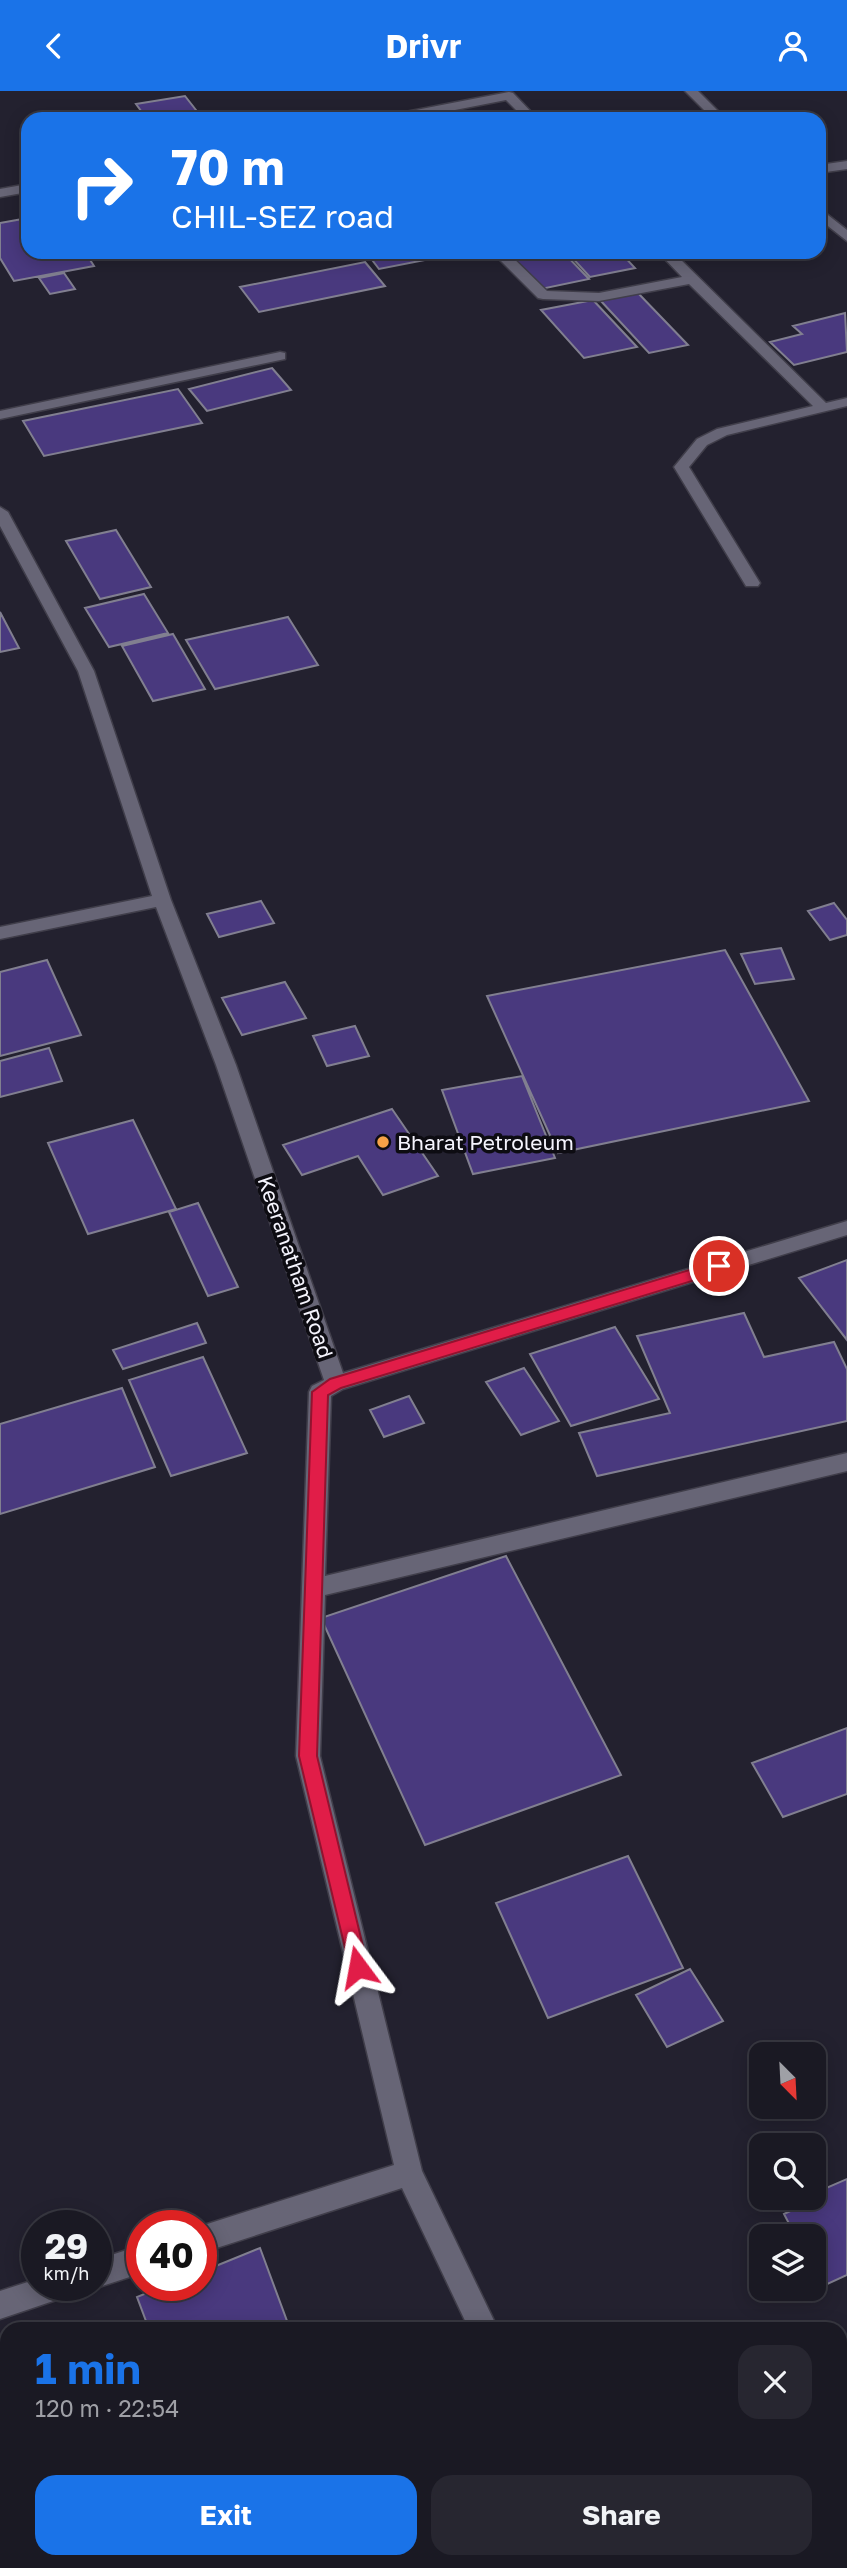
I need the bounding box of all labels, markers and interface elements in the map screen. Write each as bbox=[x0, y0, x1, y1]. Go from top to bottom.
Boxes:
icon: back bbox=[35, 27, 73, 65]
text: Drivr bbox=[386, 27, 461, 65]
icon: person bbox=[774, 27, 812, 65]
text: 70 m bbox=[171, 137, 285, 196]
icon: right bbox=[56, 140, 147, 231]
text: CHIL-SEZ road bbox=[171, 197, 394, 235]
place label: Bharat Petroleum bbox=[397, 1129, 574, 1155]
marker: Bharat Petroleum bbox=[375, 1134, 391, 1150]
street label: Keeranatham Road bbox=[253, 1172, 339, 1362]
pin bbox=[689, 1236, 749, 1296]
icon: arrive bbox=[700, 1247, 738, 1285]
position arrow bbox=[321, 1930, 395, 2004]
north arrow bbox=[749, 2042, 826, 2119]
map controls bbox=[749, 2042, 826, 2301]
button: search bbox=[749, 2133, 826, 2210]
speed limit sign: 40 bbox=[126, 2210, 217, 2301]
button: layers bbox=[749, 2224, 826, 2301]
text: 29 bbox=[45, 2225, 88, 2267]
text: km/h bbox=[44, 2262, 89, 2284]
text: 1 min bbox=[35, 2343, 141, 2393]
button: close bbox=[738, 2345, 812, 2419]
text: 120 m · 22:54 bbox=[35, 2394, 179, 2422]
button: Exit bbox=[35, 2475, 417, 2555]
button: Share bbox=[431, 2475, 812, 2555]

